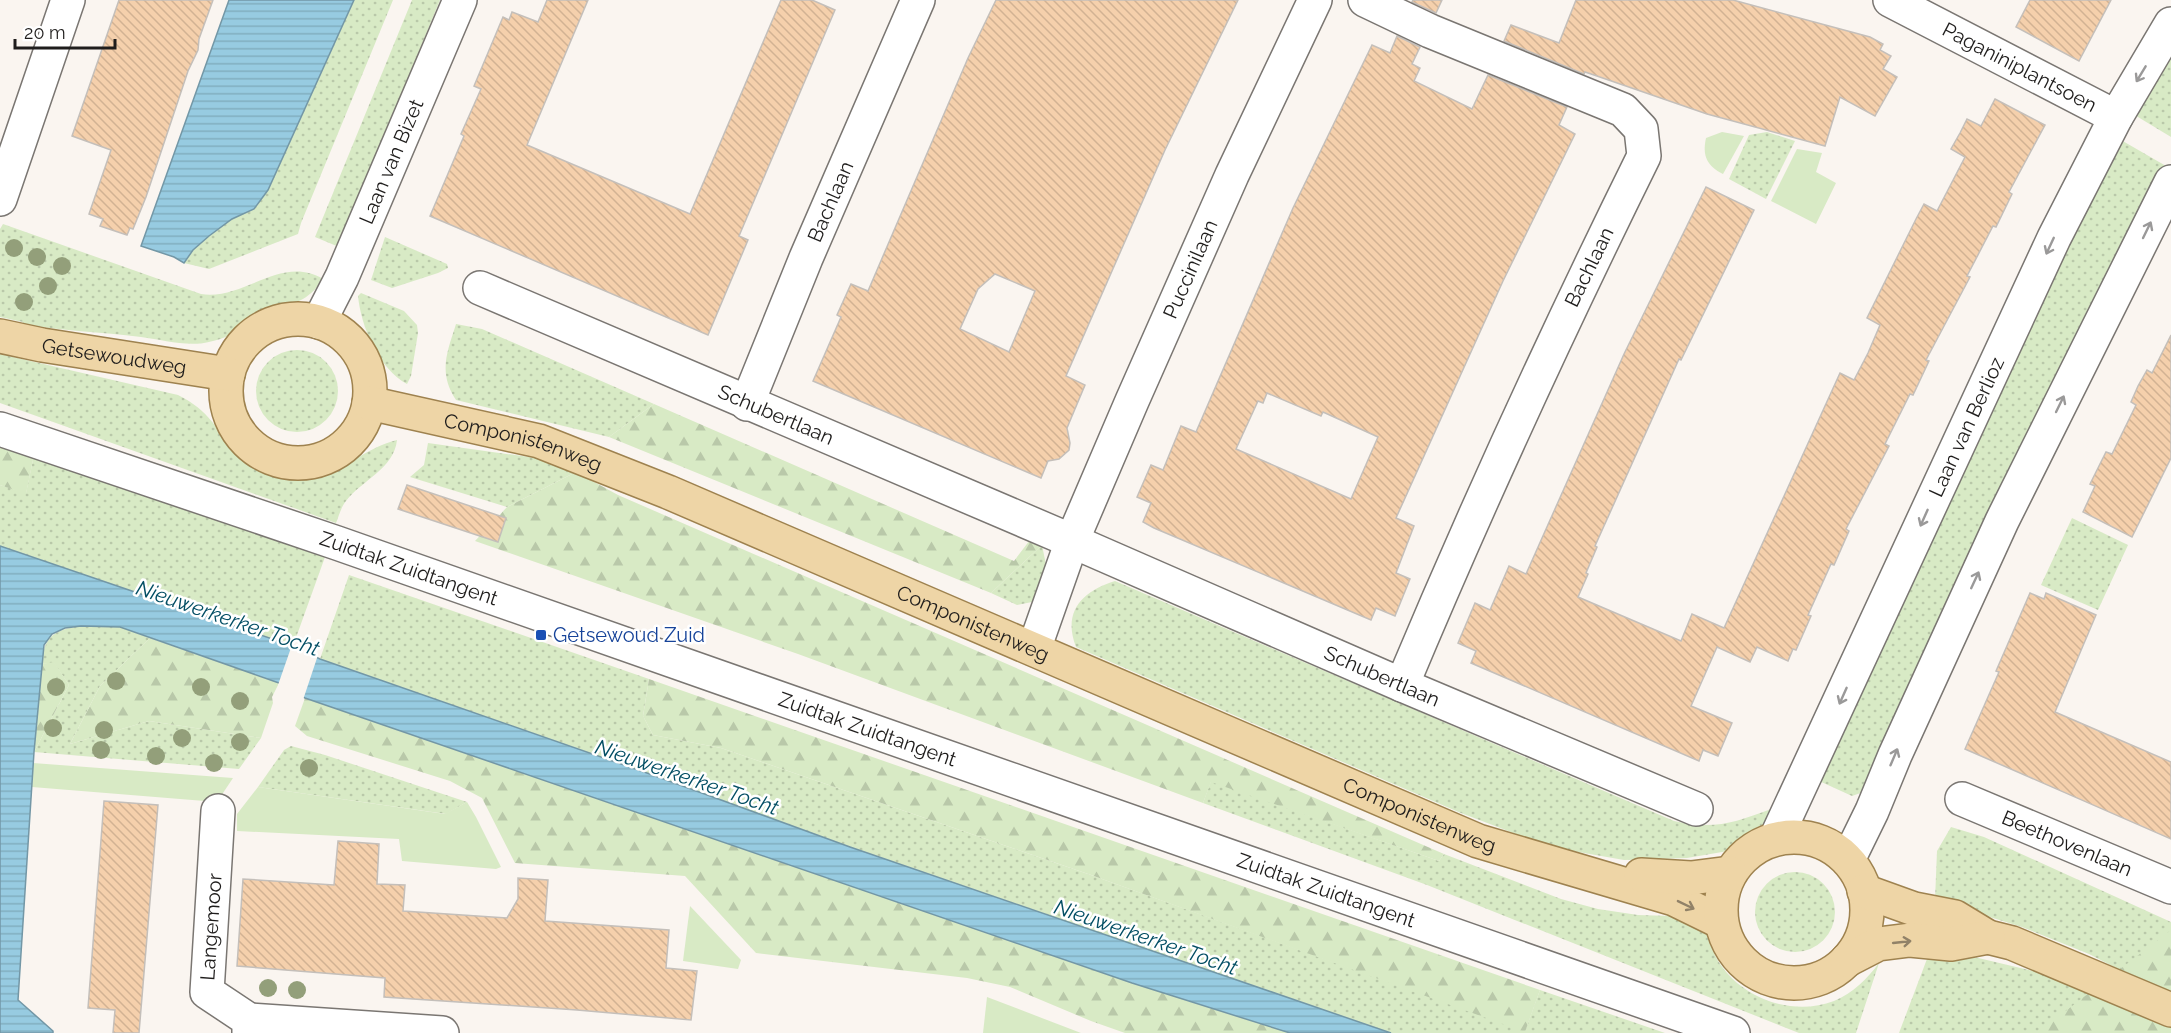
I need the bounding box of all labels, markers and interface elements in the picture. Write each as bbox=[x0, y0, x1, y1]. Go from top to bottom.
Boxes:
scale bar bbox=[15, 12, 116, 50]
street label: Paganiniplantsoen bbox=[1938, 17, 2101, 117]
text: 20 m bbox=[24, 22, 66, 43]
one-way arrow bbox=[2135, 65, 2147, 82]
street label: Laan van Bizet bbox=[354, 95, 428, 228]
street label: Bachlaan bbox=[802, 157, 859, 246]
street label: Puccinilaan bbox=[1158, 216, 1223, 322]
one-way arrow bbox=[2142, 221, 2154, 239]
street label: Bachlaan bbox=[1559, 223, 1619, 311]
one-way arrow bbox=[2044, 237, 2056, 255]
street label: Getsewoudweg bbox=[40, 333, 188, 379]
street label: Laan van Berlioz bbox=[1924, 353, 2009, 501]
street label: Schubertlaan bbox=[715, 379, 838, 450]
one-way arrow bbox=[2055, 396, 2067, 414]
street label: Componistenweg bbox=[442, 408, 605, 477]
one-way arrow bbox=[1917, 509, 1929, 527]
street label: Zuidtak Zuidtangent bbox=[317, 526, 501, 611]
one-way arrow bbox=[1970, 571, 1982, 589]
water label: Nieuwerkerker Tocht bbox=[133, 575, 323, 661]
street label: Componistenweg bbox=[893, 580, 1053, 667]
place label: Getsewoud Zuid bbox=[553, 623, 705, 647]
marker: Getsewoud Zuid bbox=[534, 628, 548, 642]
street label: Schubertlaan bbox=[1321, 641, 1443, 712]
street label: Zuidtak Zuidtangent bbox=[775, 687, 960, 772]
one-way arrow bbox=[1837, 687, 1848, 705]
water label: Nieuwerkerker Tocht bbox=[592, 734, 782, 820]
one-way arrow bbox=[1889, 749, 1901, 767]
street label: Componistenweg bbox=[1339, 772, 1499, 858]
street label: Beethovenlaan bbox=[1998, 805, 2136, 881]
street label: Zuidtak Zuidtangent bbox=[1234, 848, 1419, 933]
street label: Langemoor bbox=[195, 873, 227, 981]
water label: Nieuwerkerker Tocht bbox=[1051, 894, 1241, 980]
one-way arrow bbox=[1677, 899, 1695, 911]
one-way arrow bbox=[1891, 936, 1911, 947]

